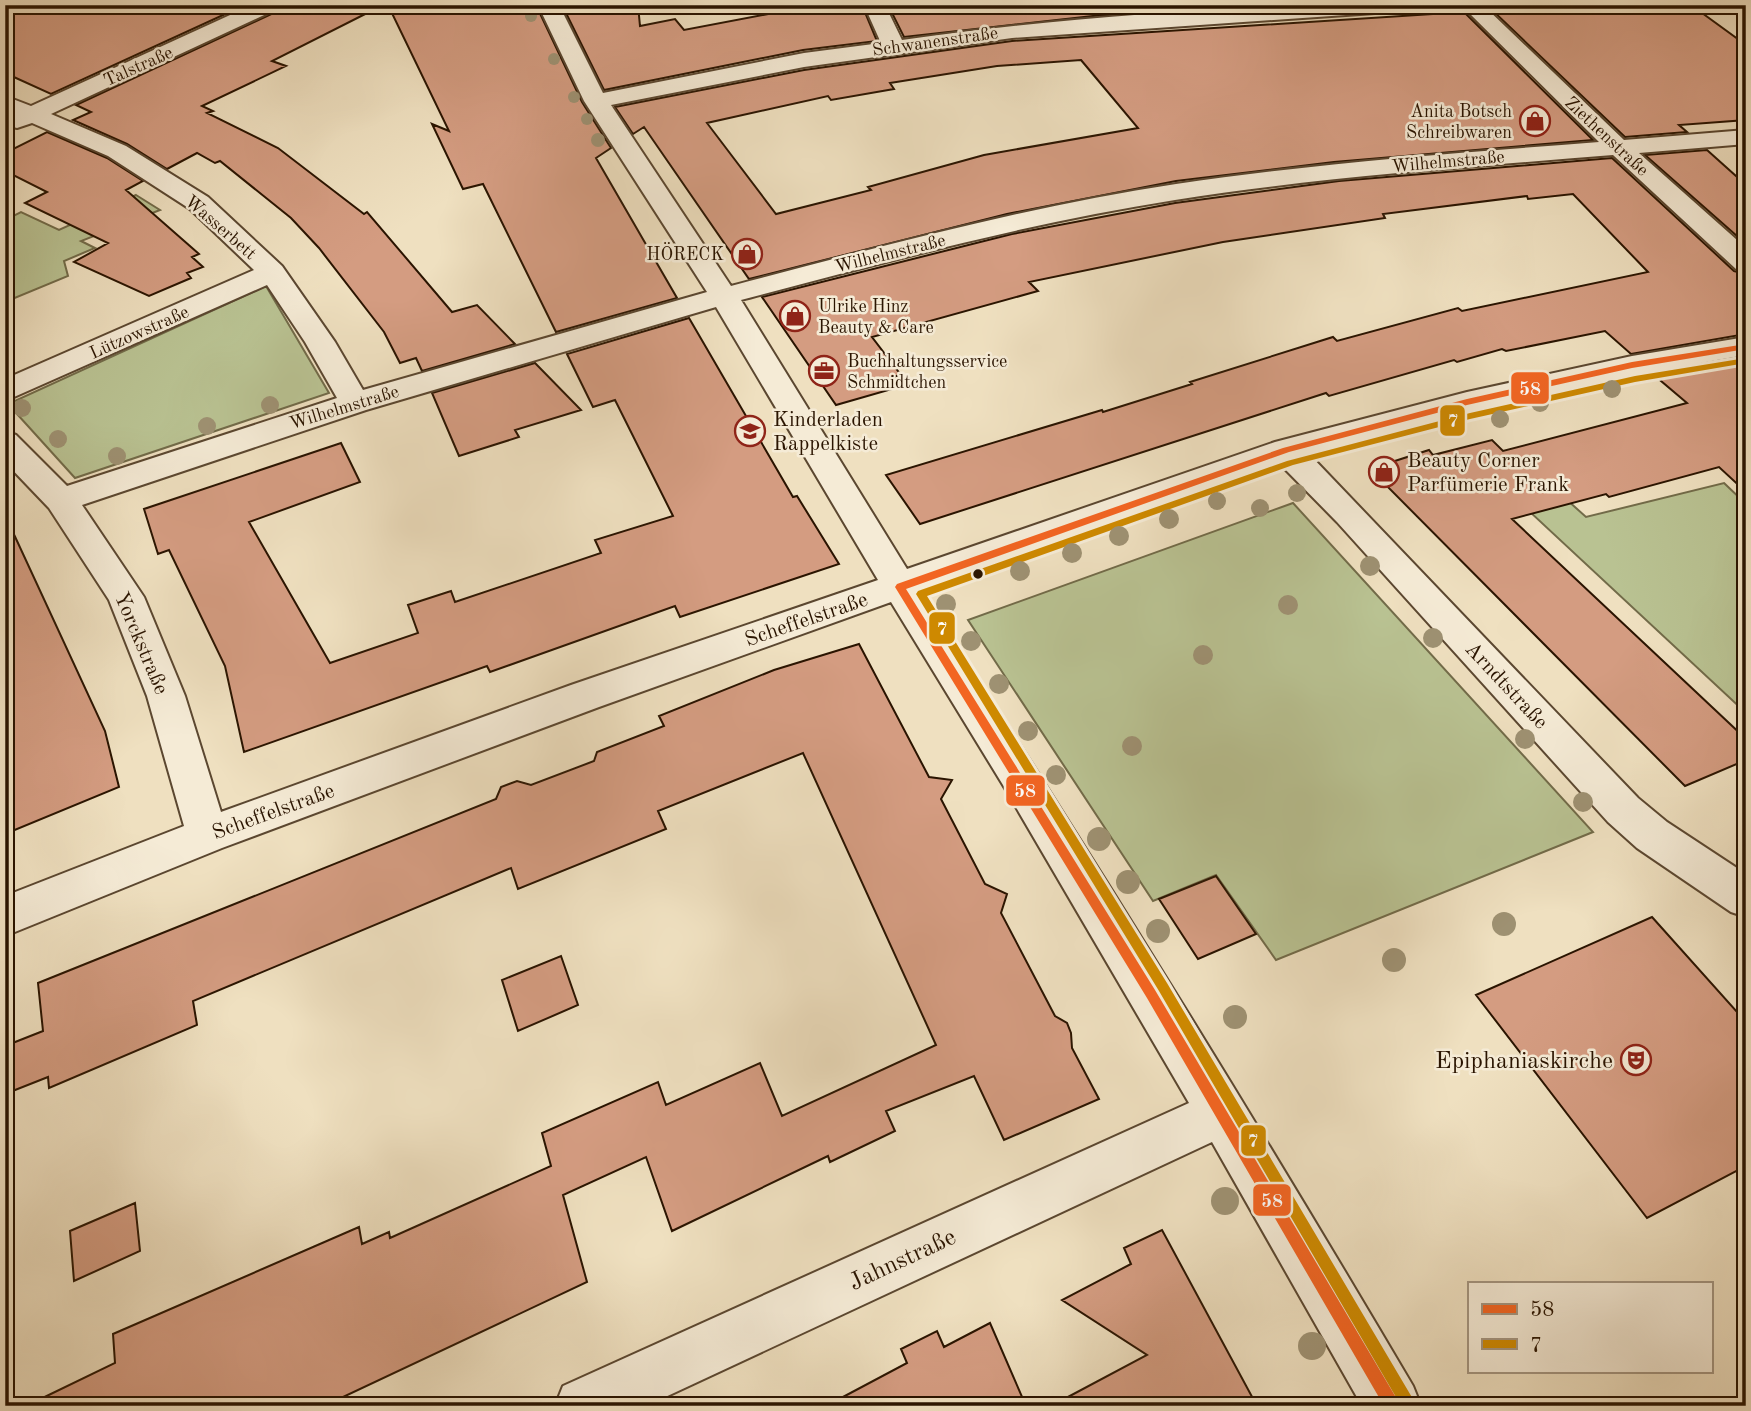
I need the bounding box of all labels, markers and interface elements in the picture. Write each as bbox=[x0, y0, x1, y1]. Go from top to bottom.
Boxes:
street label: Schwanenstraße bbox=[871, 24, 999, 60]
street label: Talstraße bbox=[101, 44, 176, 90]
street label: Ziethenstraße bbox=[1561, 94, 1652, 180]
place label: Anita Botsch Schreibwaren bbox=[1406, 103, 1512, 142]
shop icon: Anita Botsch Schreibwaren bbox=[1518, 104, 1552, 138]
street label: Wilhelmstraße bbox=[1391, 148, 1505, 176]
street label: Wasserbett bbox=[181, 192, 259, 263]
street label: Wilhelmstraße bbox=[833, 232, 947, 276]
shop icon: HÖRECK bbox=[730, 237, 764, 271]
place label: HÖRECK bbox=[646, 242, 724, 264]
place label: Ulrike Hinz Beauty & Care bbox=[818, 298, 934, 337]
shop icon: Ulrike Hinz Beauty & Care bbox=[778, 299, 812, 333]
street label: Lützowstraße bbox=[87, 303, 192, 363]
place label: Buchhaltungsservice Schmidtchen bbox=[847, 353, 1007, 392]
office icon: Buchhaltungsservice Schmidtchen bbox=[807, 354, 841, 388]
line badge: 58 bbox=[1510, 371, 1550, 405]
text: 58 bbox=[1519, 381, 1541, 400]
street label: Wilhelmstraße bbox=[287, 383, 401, 433]
line badge: 7 bbox=[1439, 404, 1466, 437]
place label: Kinderladen Rappelkiste bbox=[773, 410, 883, 455]
text: 7 bbox=[1447, 413, 1459, 432]
school or university icon: Kinderladen Rappelkiste bbox=[733, 414, 767, 448]
place label: Beauty Corner Parfümerie Frank bbox=[1407, 451, 1569, 496]
shop icon: Beauty Corner Parfümerie Frank bbox=[1367, 455, 1401, 489]
unlabelled marker bbox=[971, 567, 985, 581]
street label: Yorckstraße bbox=[110, 589, 172, 698]
street label: Scheffelstraße bbox=[742, 590, 871, 651]
line badge: 7 bbox=[928, 611, 956, 645]
text: 7 bbox=[936, 621, 948, 640]
street label: Arndtstraße bbox=[1461, 638, 1551, 734]
line badge: 58 bbox=[1005, 774, 1046, 807]
street label: Scheffelstraße bbox=[209, 781, 338, 844]
text: 58 bbox=[1014, 783, 1036, 802]
theatre icon: Epiphaniaskirche bbox=[1619, 1043, 1653, 1077]
place label: Epiphaniaskirche bbox=[1435, 1050, 1613, 1074]
line badge: 7 bbox=[1240, 1124, 1267, 1157]
text: 7 bbox=[1247, 1133, 1259, 1152]
line badge: 58 bbox=[1252, 1183, 1292, 1217]
text: 58 bbox=[1261, 1193, 1283, 1212]
street label: Jahnstraße bbox=[846, 1226, 960, 1296]
legend bbox=[1468, 1282, 1712, 1372]
text: 58 bbox=[1530, 1300, 1554, 1321]
text: 7 bbox=[1530, 1336, 1542, 1357]

